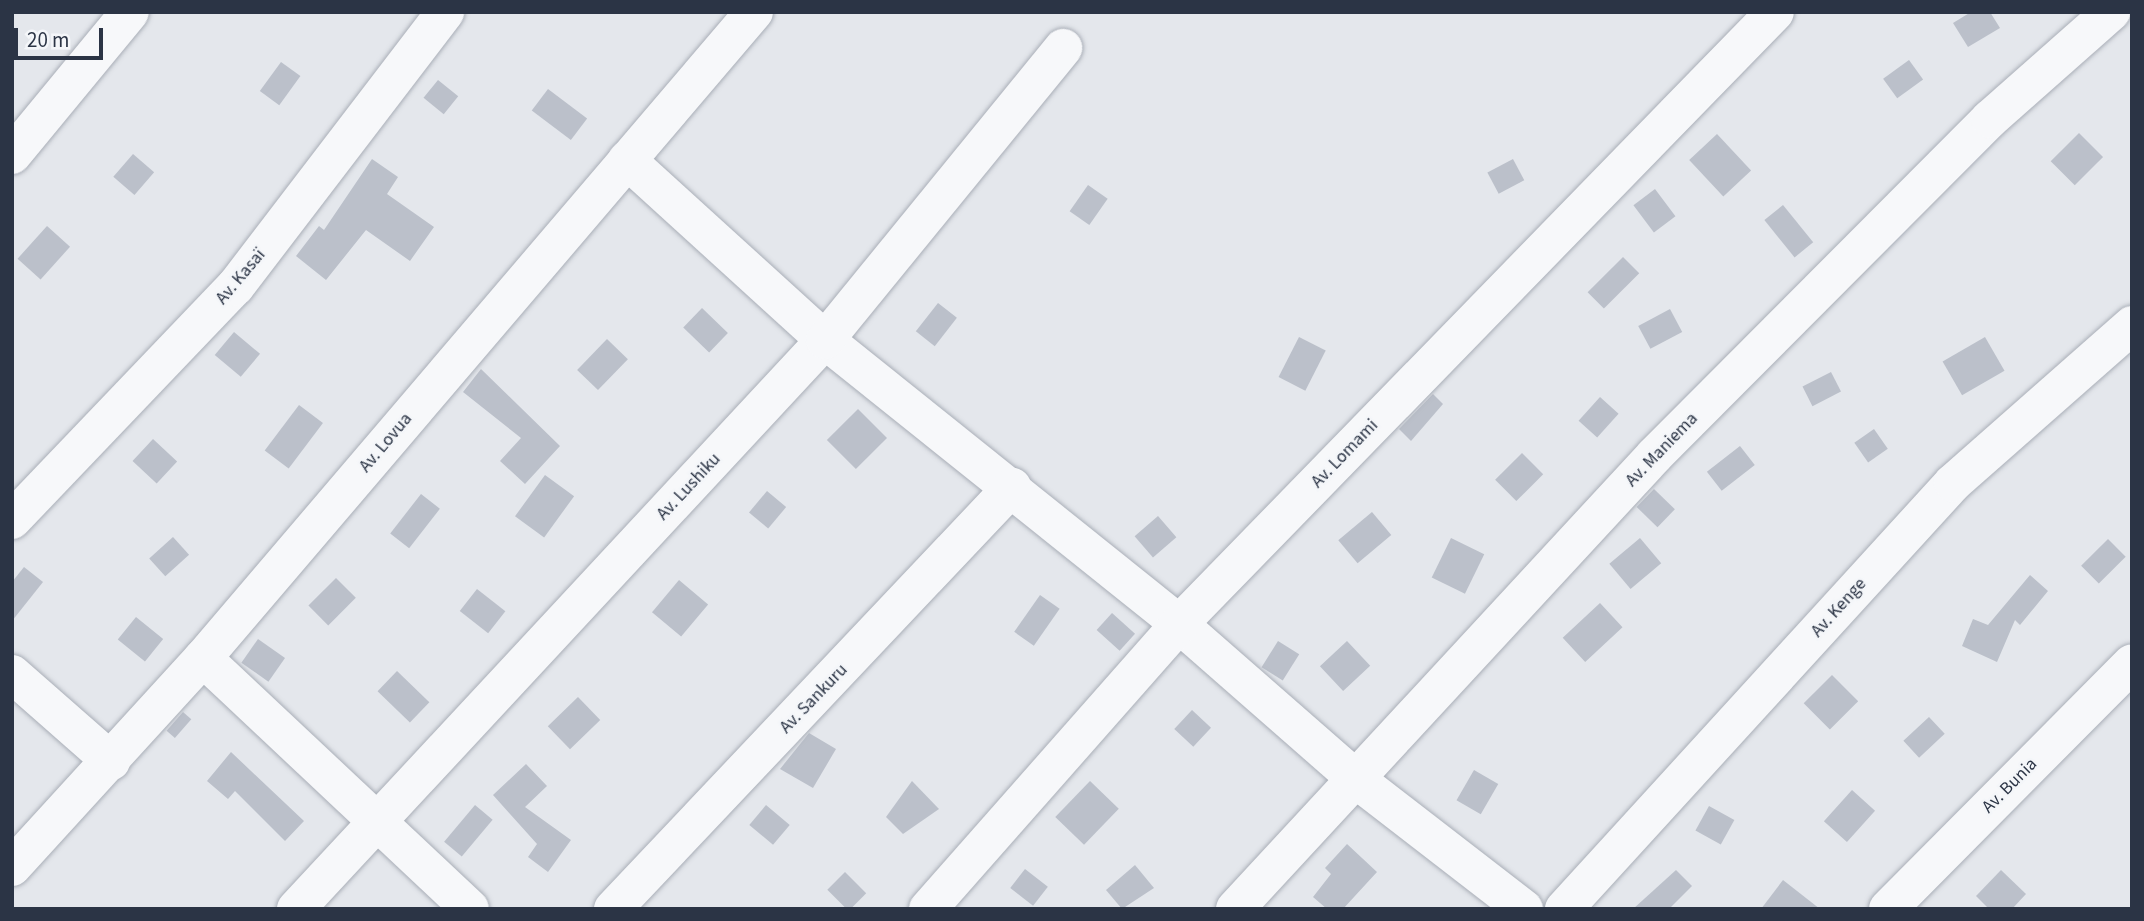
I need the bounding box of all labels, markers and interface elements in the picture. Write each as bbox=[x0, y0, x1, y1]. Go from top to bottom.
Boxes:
scale bar bbox=[18, 14, 107, 58]
text: 20 m bbox=[27, 25, 69, 55]
street label: Av. Kasaï bbox=[212, 245, 270, 309]
street label: Av. Maniema bbox=[1621, 408, 1703, 492]
street label: Av. Lovua bbox=[355, 409, 417, 477]
street label: Av. Lomami bbox=[1307, 415, 1383, 493]
street label: Av. Lushiku bbox=[652, 449, 726, 525]
street label: Av. Kenge bbox=[1807, 574, 1871, 642]
street label: Av. Sankuru bbox=[775, 660, 853, 738]
street label: Av. Bunia bbox=[1978, 754, 2042, 818]

